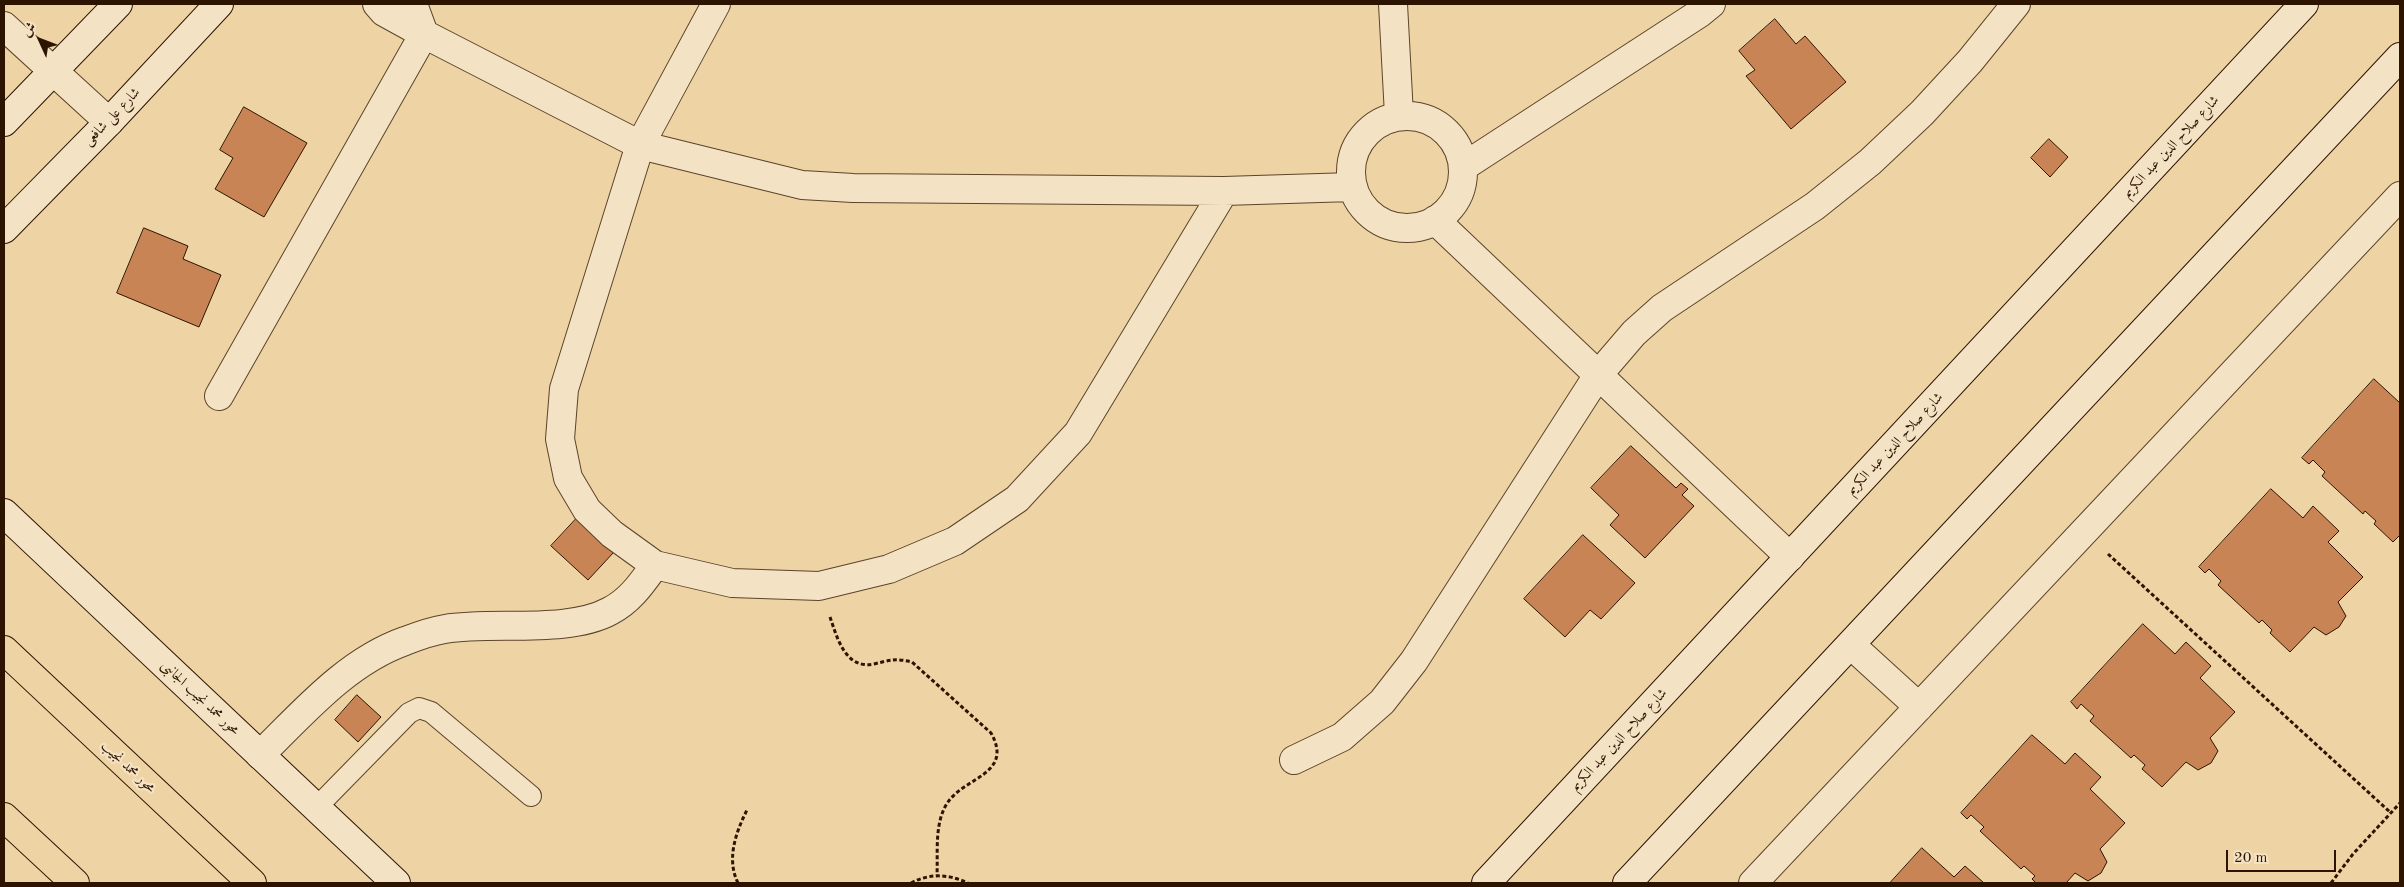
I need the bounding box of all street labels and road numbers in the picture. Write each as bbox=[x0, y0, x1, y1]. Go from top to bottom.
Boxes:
street label: شارع على شافعى bbox=[80, 84, 144, 150]
street label: شارع صلاح الدين عبد الكريم bbox=[2119, 92, 2223, 202]
street label: شارع صلاح الدين عبد الكريم bbox=[1843, 389, 1947, 499]
street label: محور محمد نجيب الجانبى bbox=[157, 657, 243, 739]
street label: شارع صلاح الدين عبد الكريم bbox=[1567, 685, 1671, 795]
street label: محور محمد نجيب bbox=[97, 738, 159, 796]

